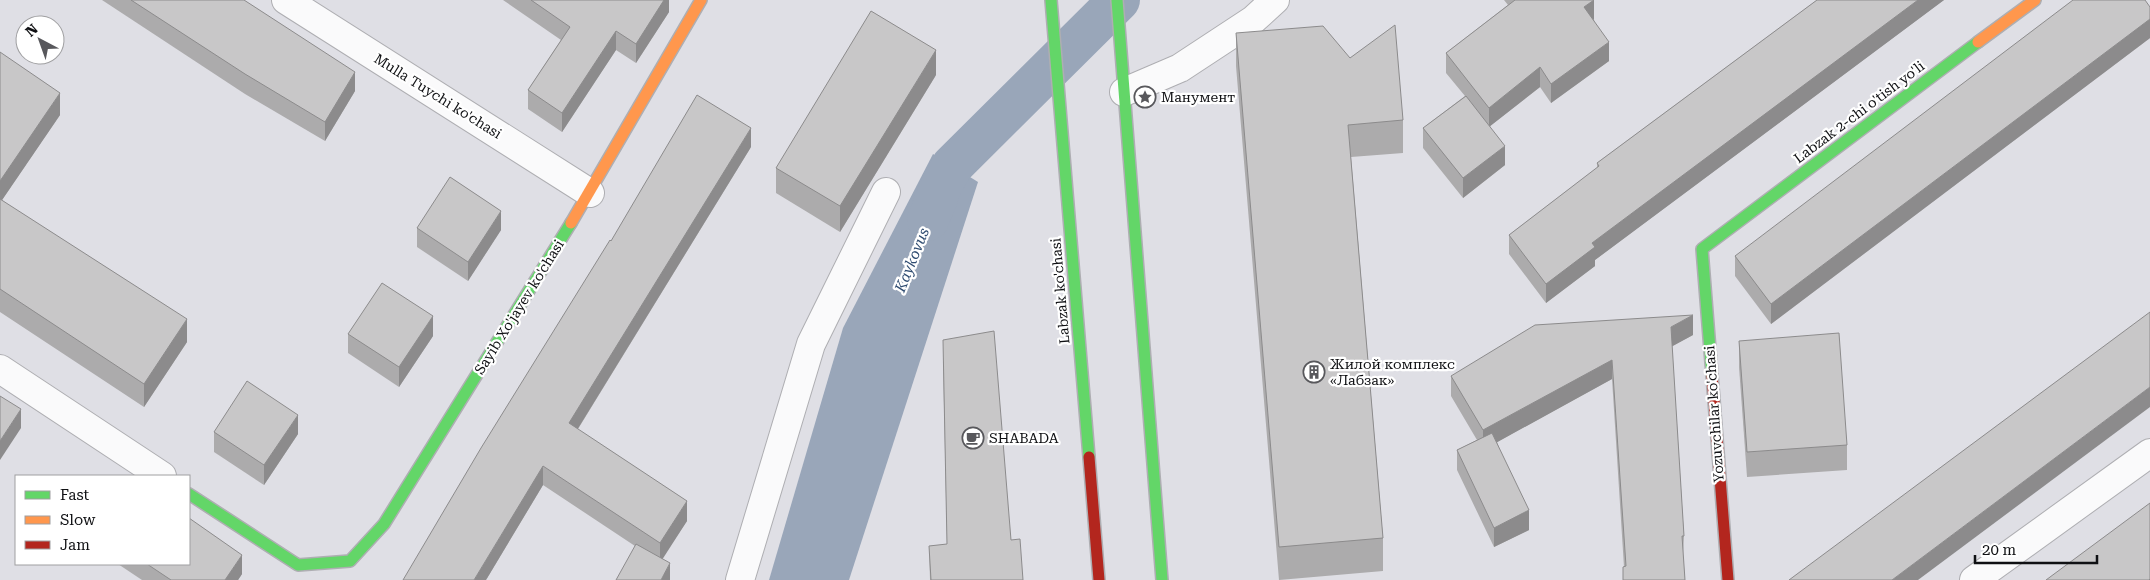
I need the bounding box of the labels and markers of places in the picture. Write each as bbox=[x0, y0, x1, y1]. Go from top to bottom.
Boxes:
place icon: Манумент bbox=[1133, 85, 1157, 109]
place label: Манумент bbox=[1161, 89, 1235, 105]
place label: Жилой комплекс «Лабзак» bbox=[1330, 356, 1455, 388]
building icon: Жилой комплекс «Лабзак» bbox=[1302, 360, 1326, 384]
cafe icon: SHABADA bbox=[961, 426, 985, 450]
place label: SHABADA bbox=[989, 430, 1059, 446]

